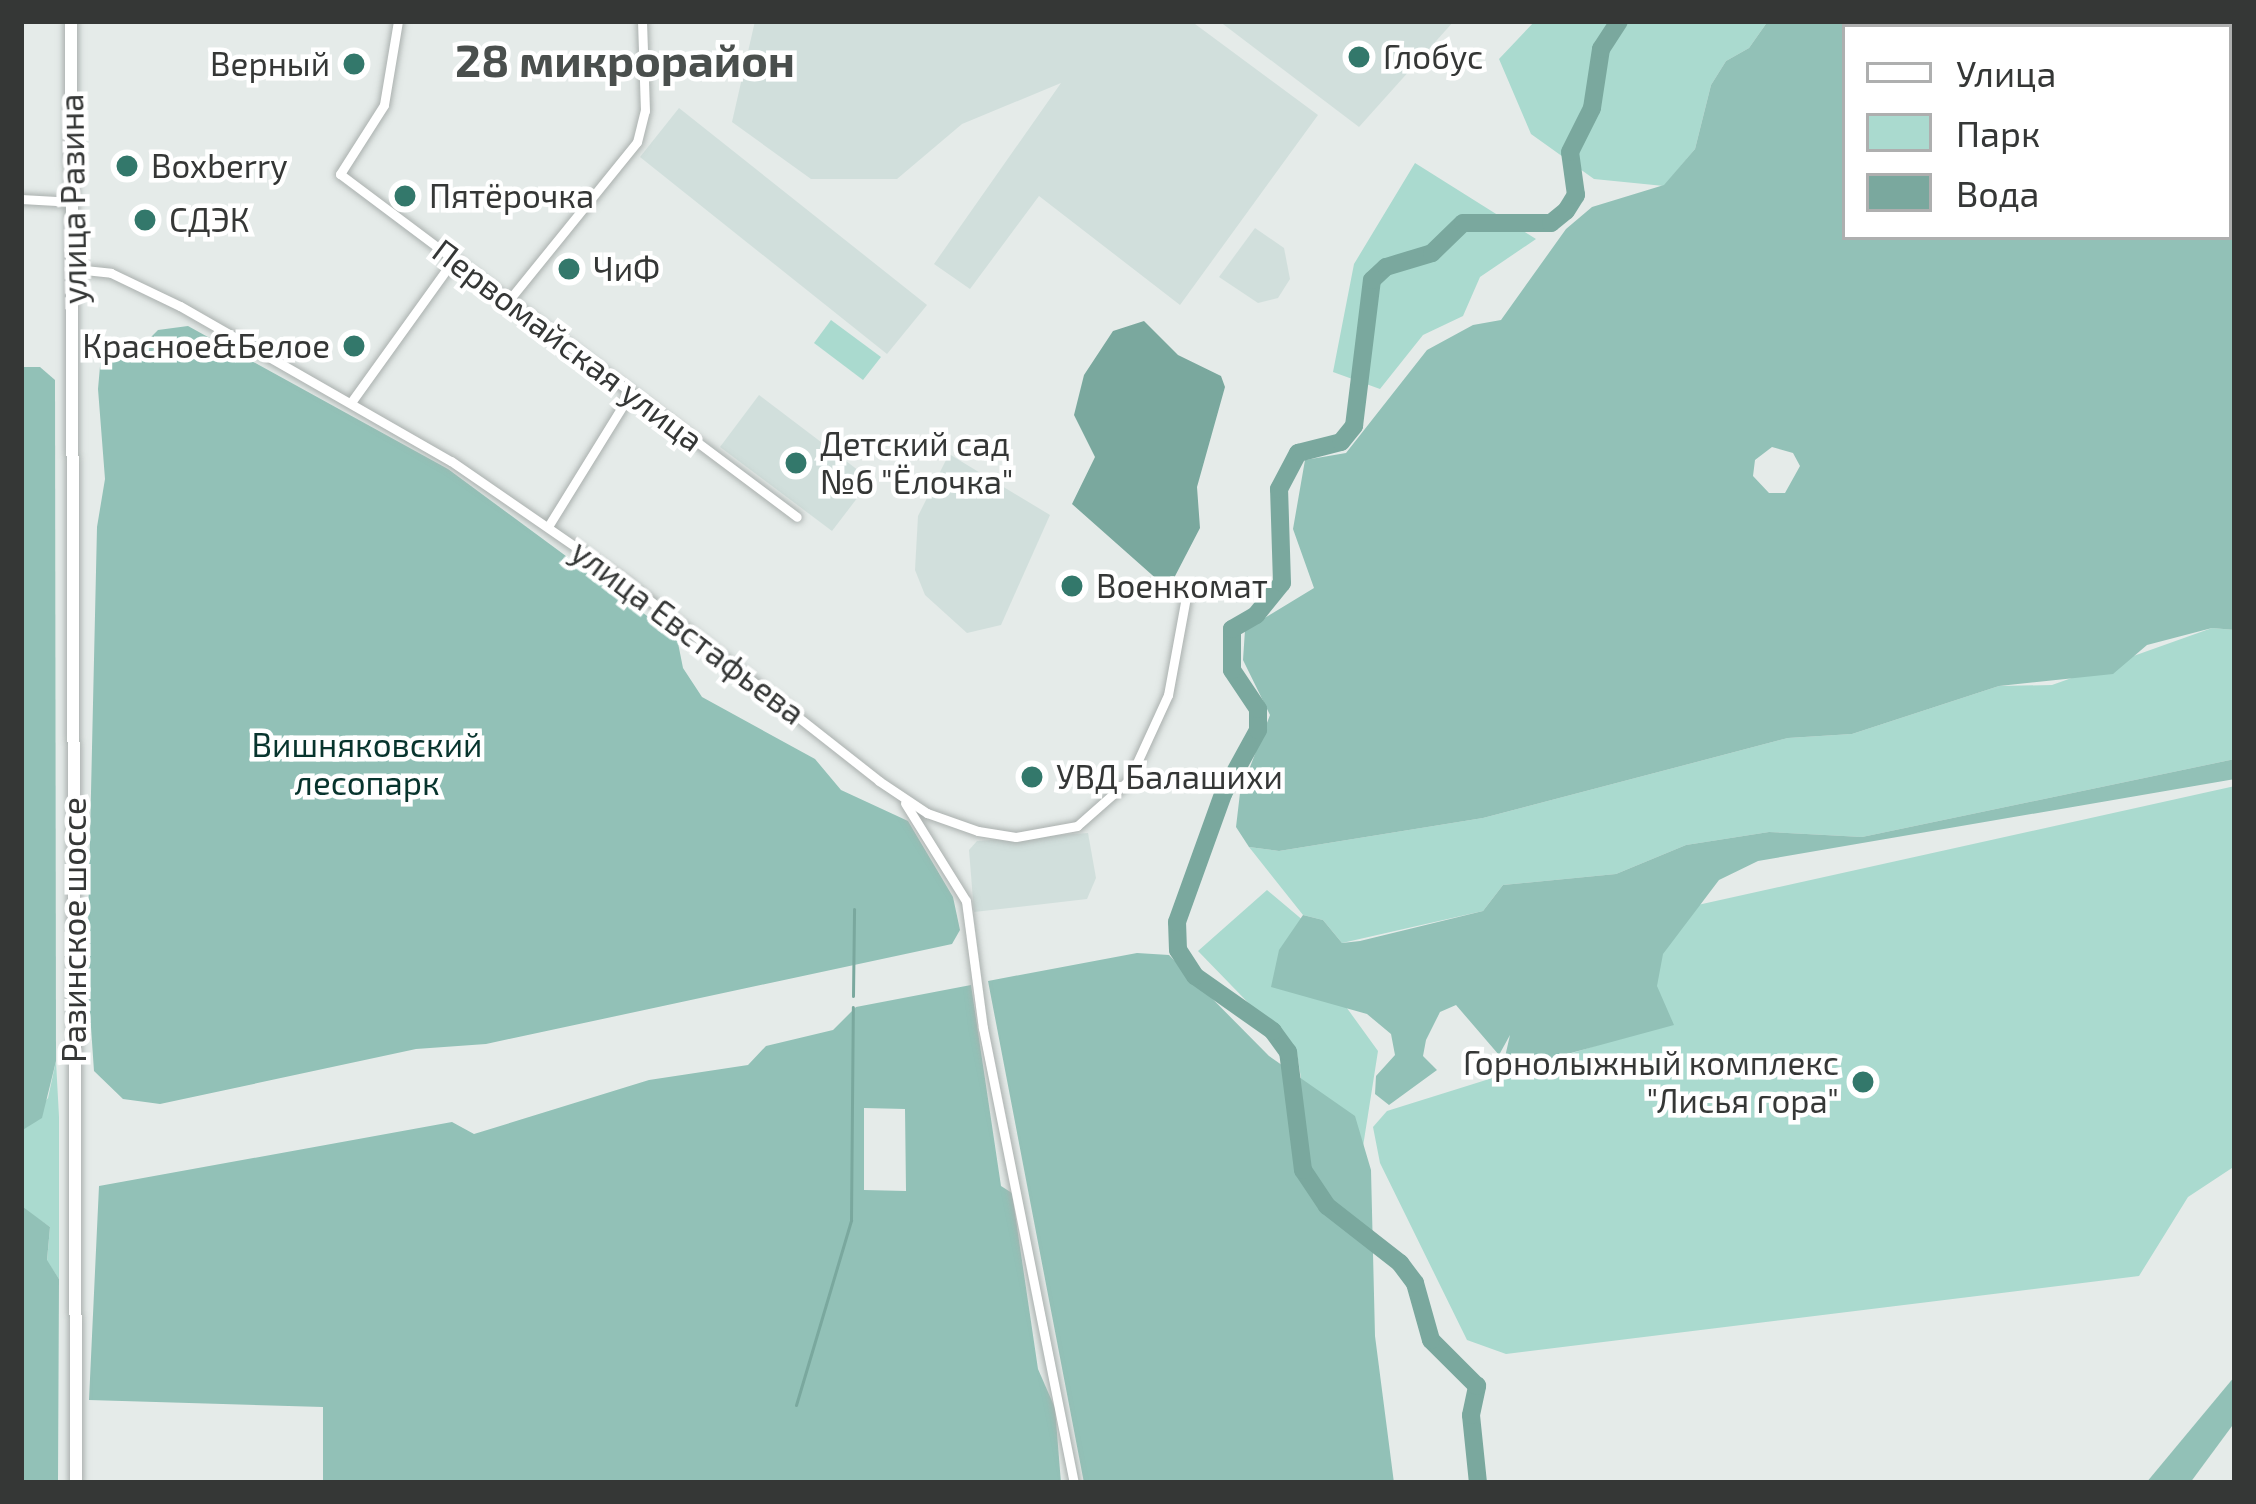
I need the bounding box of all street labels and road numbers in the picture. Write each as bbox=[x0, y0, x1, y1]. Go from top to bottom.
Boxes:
street label: улица Разина bbox=[51, 93, 95, 305]
street label: Первомайская улица bbox=[425, 230, 711, 460]
street label: улица Евстафьева bbox=[563, 531, 813, 733]
street label: Разинское шоссе bbox=[54, 797, 94, 1063]

